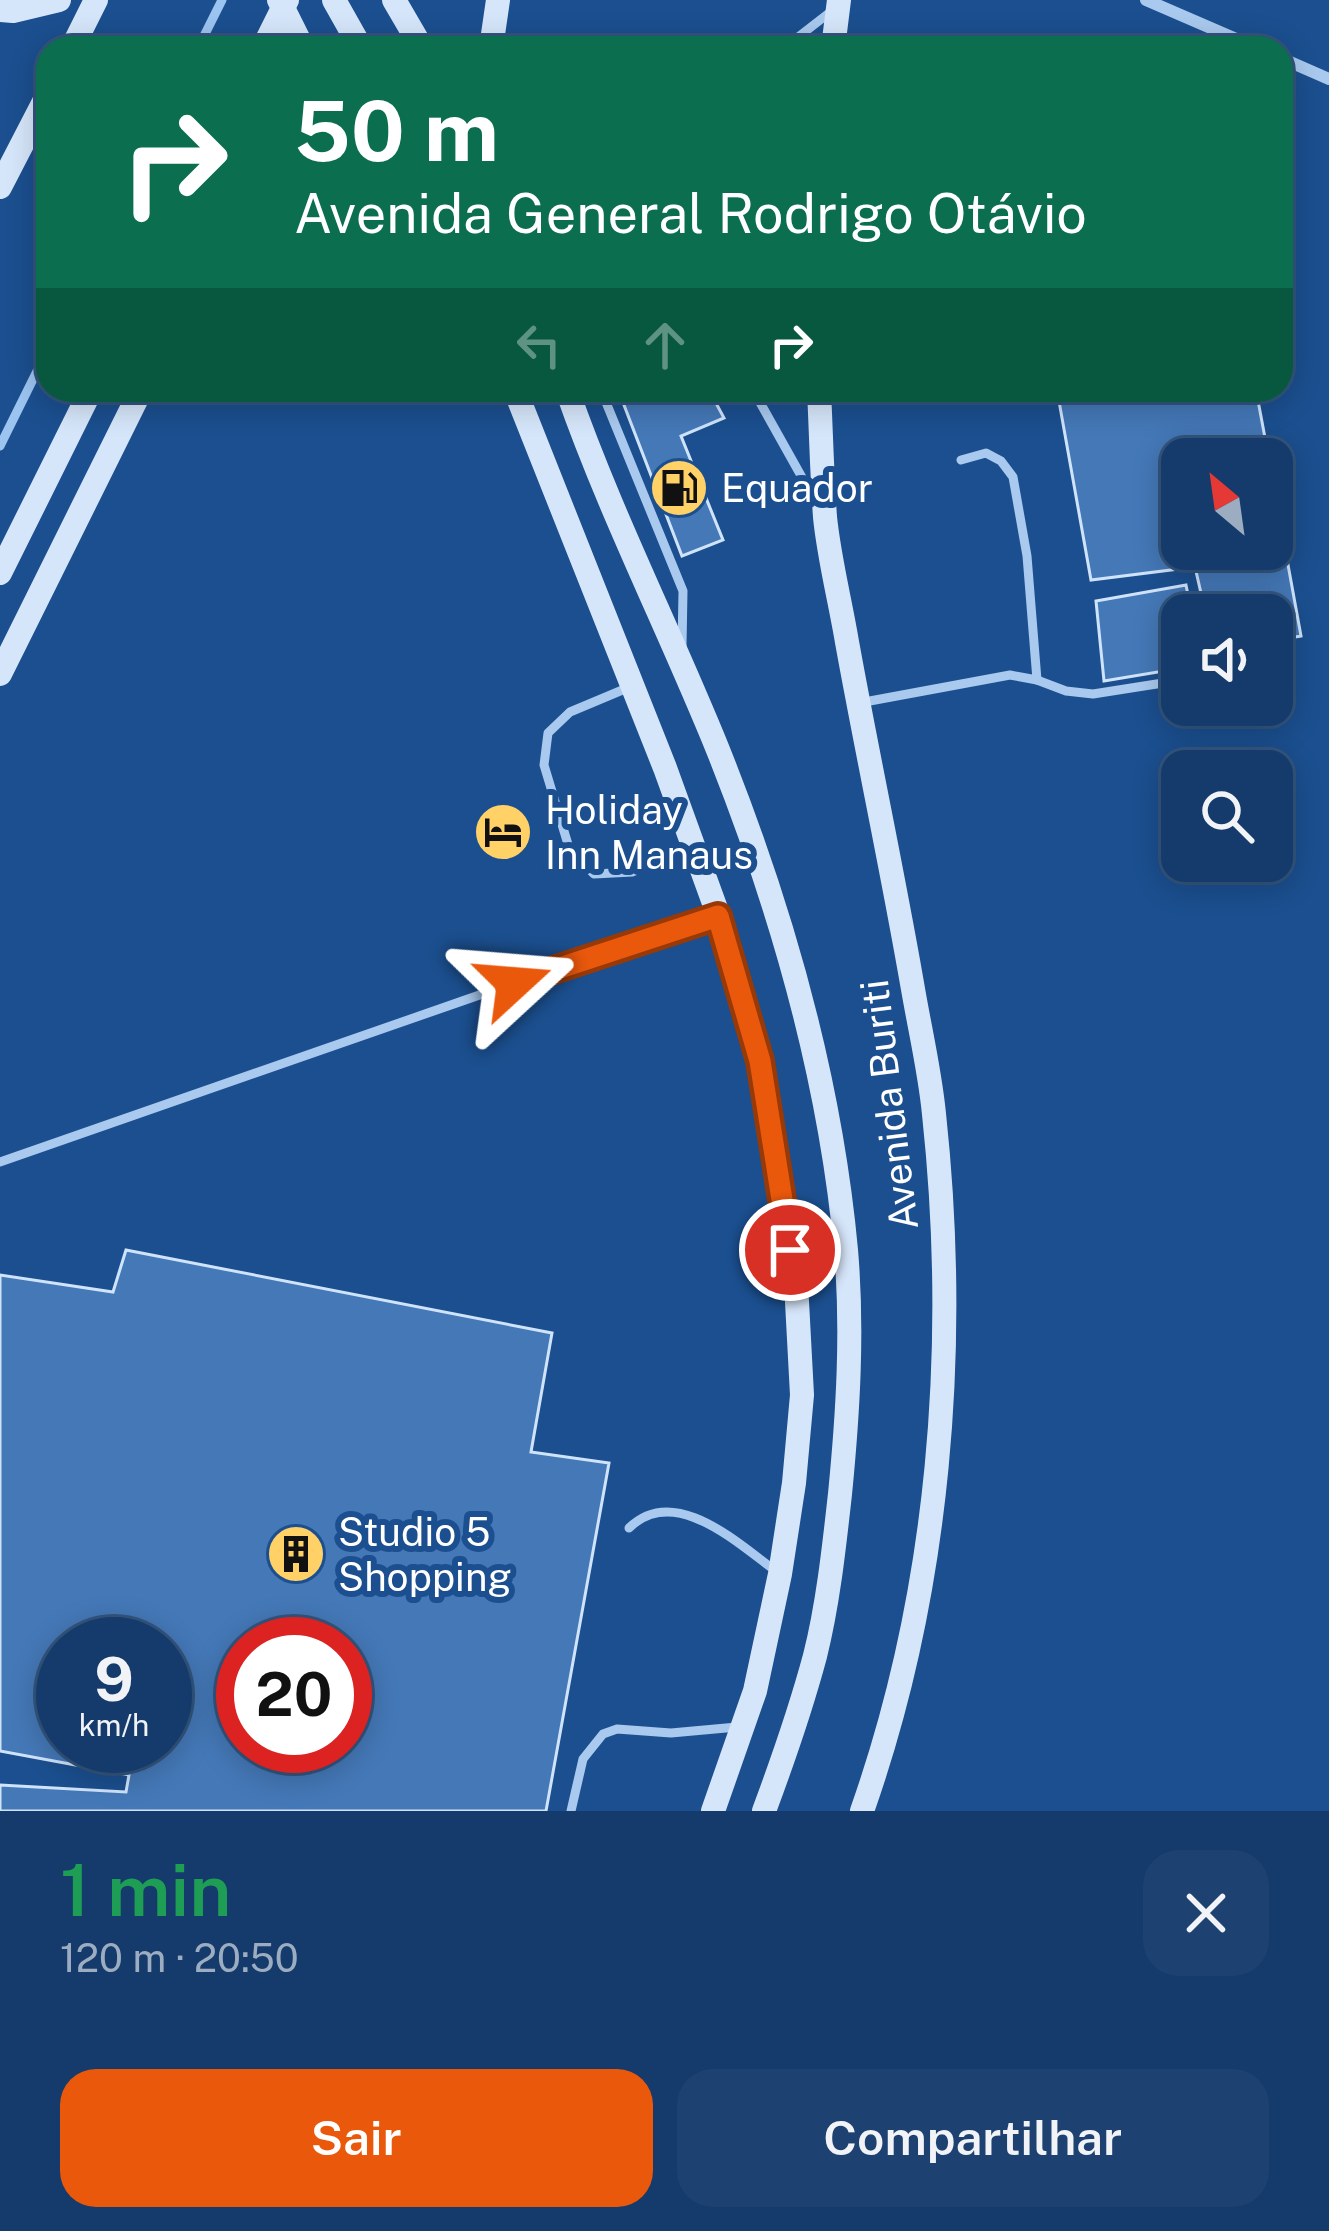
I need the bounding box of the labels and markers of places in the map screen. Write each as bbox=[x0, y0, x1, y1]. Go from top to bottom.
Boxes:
fuel station icon: Equador bbox=[648, 457, 710, 519]
place label: Equador bbox=[721, 465, 873, 511]
place label: Holiday Inn Manaus bbox=[545, 787, 753, 878]
hotel icon: Holiday Inn Manaus bbox=[472, 801, 534, 863]
pin bbox=[739, 1199, 841, 1301]
place label: Studio 5 Shopping bbox=[338, 1509, 512, 1600]
building icon: Studio 5 Shopping bbox=[265, 1523, 327, 1585]

